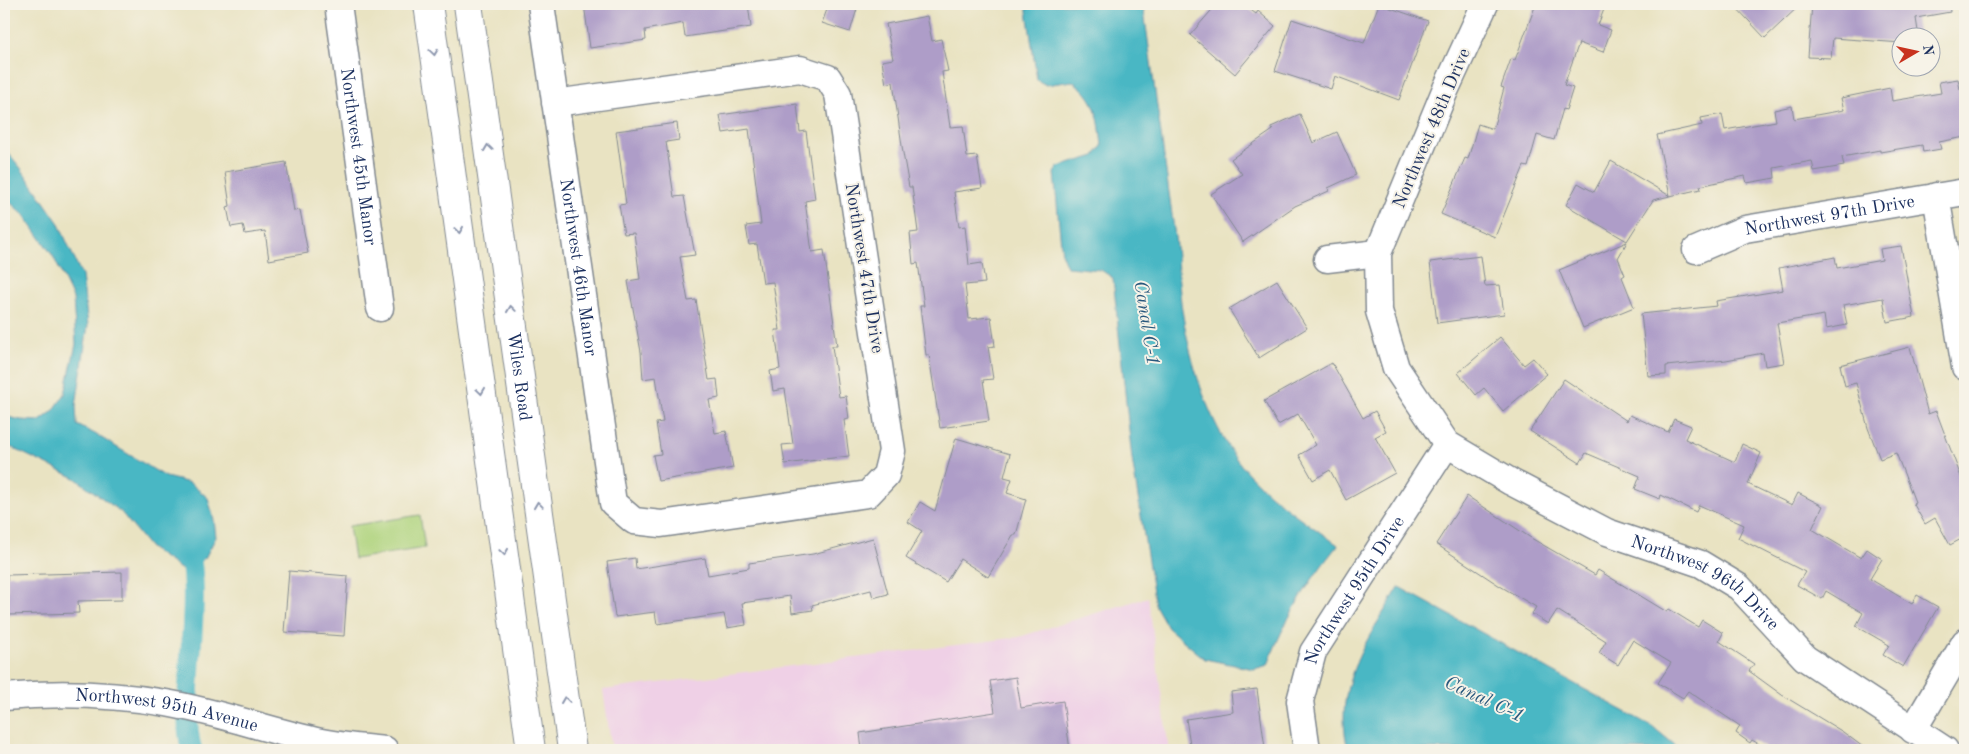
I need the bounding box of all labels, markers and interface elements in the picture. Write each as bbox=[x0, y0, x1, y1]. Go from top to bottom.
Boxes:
north arrow bbox=[1892, 28, 1942, 78]
text: N bbox=[1920, 44, 1936, 57]
street label: Northwest 48th Drive bbox=[1390, 46, 1474, 211]
one-way arrow bbox=[429, 48, 439, 56]
street label: Northwest 45th Manor bbox=[337, 67, 379, 247]
one-way arrow bbox=[483, 144, 494, 152]
street label: Northwest 46th Manor bbox=[556, 178, 600, 358]
street label: Northwest 47th Drive bbox=[842, 182, 886, 355]
street label: Northwest 97th Drive bbox=[1743, 193, 1916, 239]
one-way arrow bbox=[453, 227, 464, 235]
water label: Canal C-1 bbox=[1129, 280, 1162, 367]
one-way arrow bbox=[506, 305, 516, 314]
street label: Wiles Road bbox=[504, 331, 534, 422]
one-way arrow bbox=[476, 387, 486, 396]
one-way arrow bbox=[533, 501, 544, 509]
street label: Northwest 95th Drive bbox=[1302, 513, 1408, 666]
street label: Northwest 96th Drive bbox=[1629, 533, 1782, 634]
one-way arrow bbox=[498, 548, 508, 557]
water label: Canal C-1 bbox=[1441, 674, 1527, 727]
street label: Northwest 95th Avenue bbox=[75, 686, 260, 735]
one-way arrow bbox=[560, 696, 571, 704]

